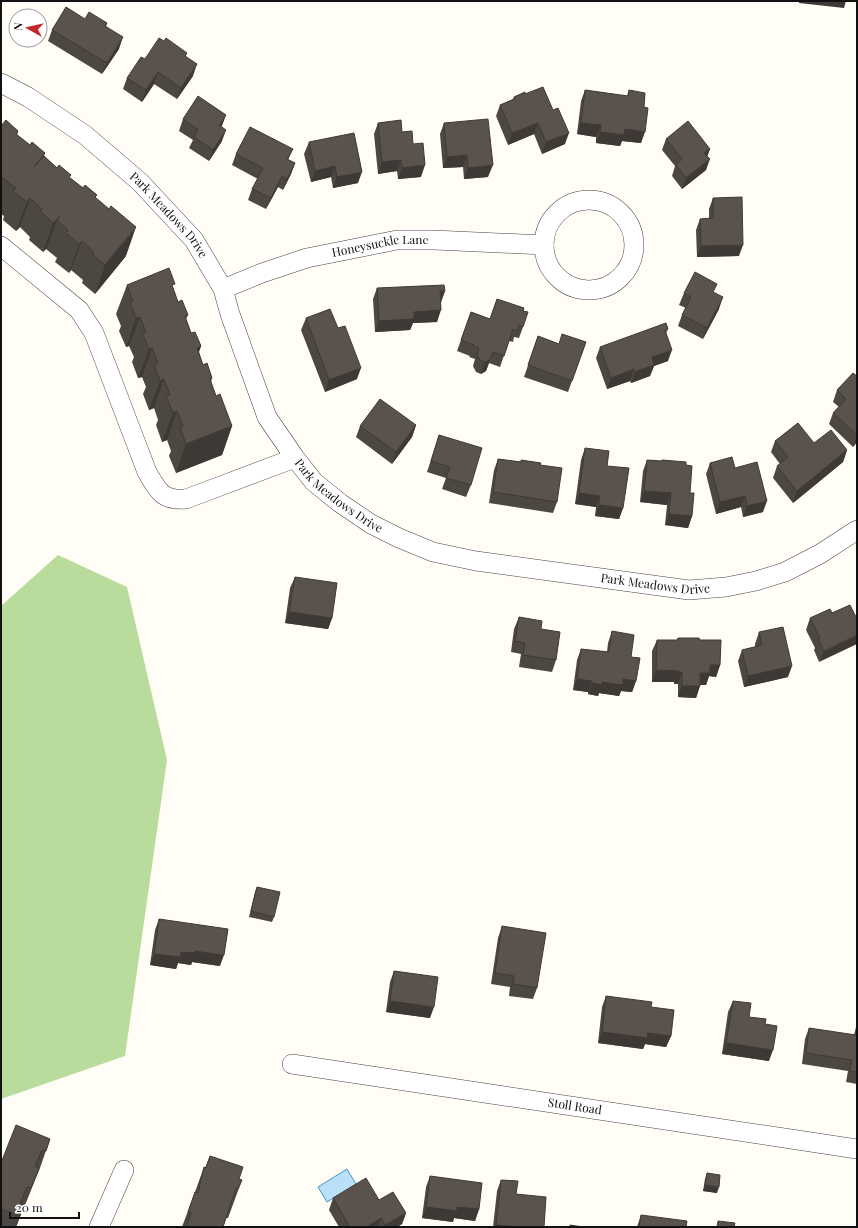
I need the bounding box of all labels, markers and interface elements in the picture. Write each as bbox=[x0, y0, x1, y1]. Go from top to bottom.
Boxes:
north arrow bbox=[8, 8, 48, 48]
text: N bbox=[10, 22, 26, 32]
street label: Park Meadows Drive bbox=[127, 168, 212, 260]
street label: Honeysuckle Lane bbox=[330, 231, 428, 260]
street label: Park Meadows Drive bbox=[292, 455, 386, 536]
street label: Park Meadows Drive bbox=[600, 569, 711, 597]
street label: Stoll Road bbox=[547, 1094, 603, 1118]
scale bar bbox=[10, 1194, 79, 1220]
text: 20 m bbox=[16, 1199, 43, 1215]

